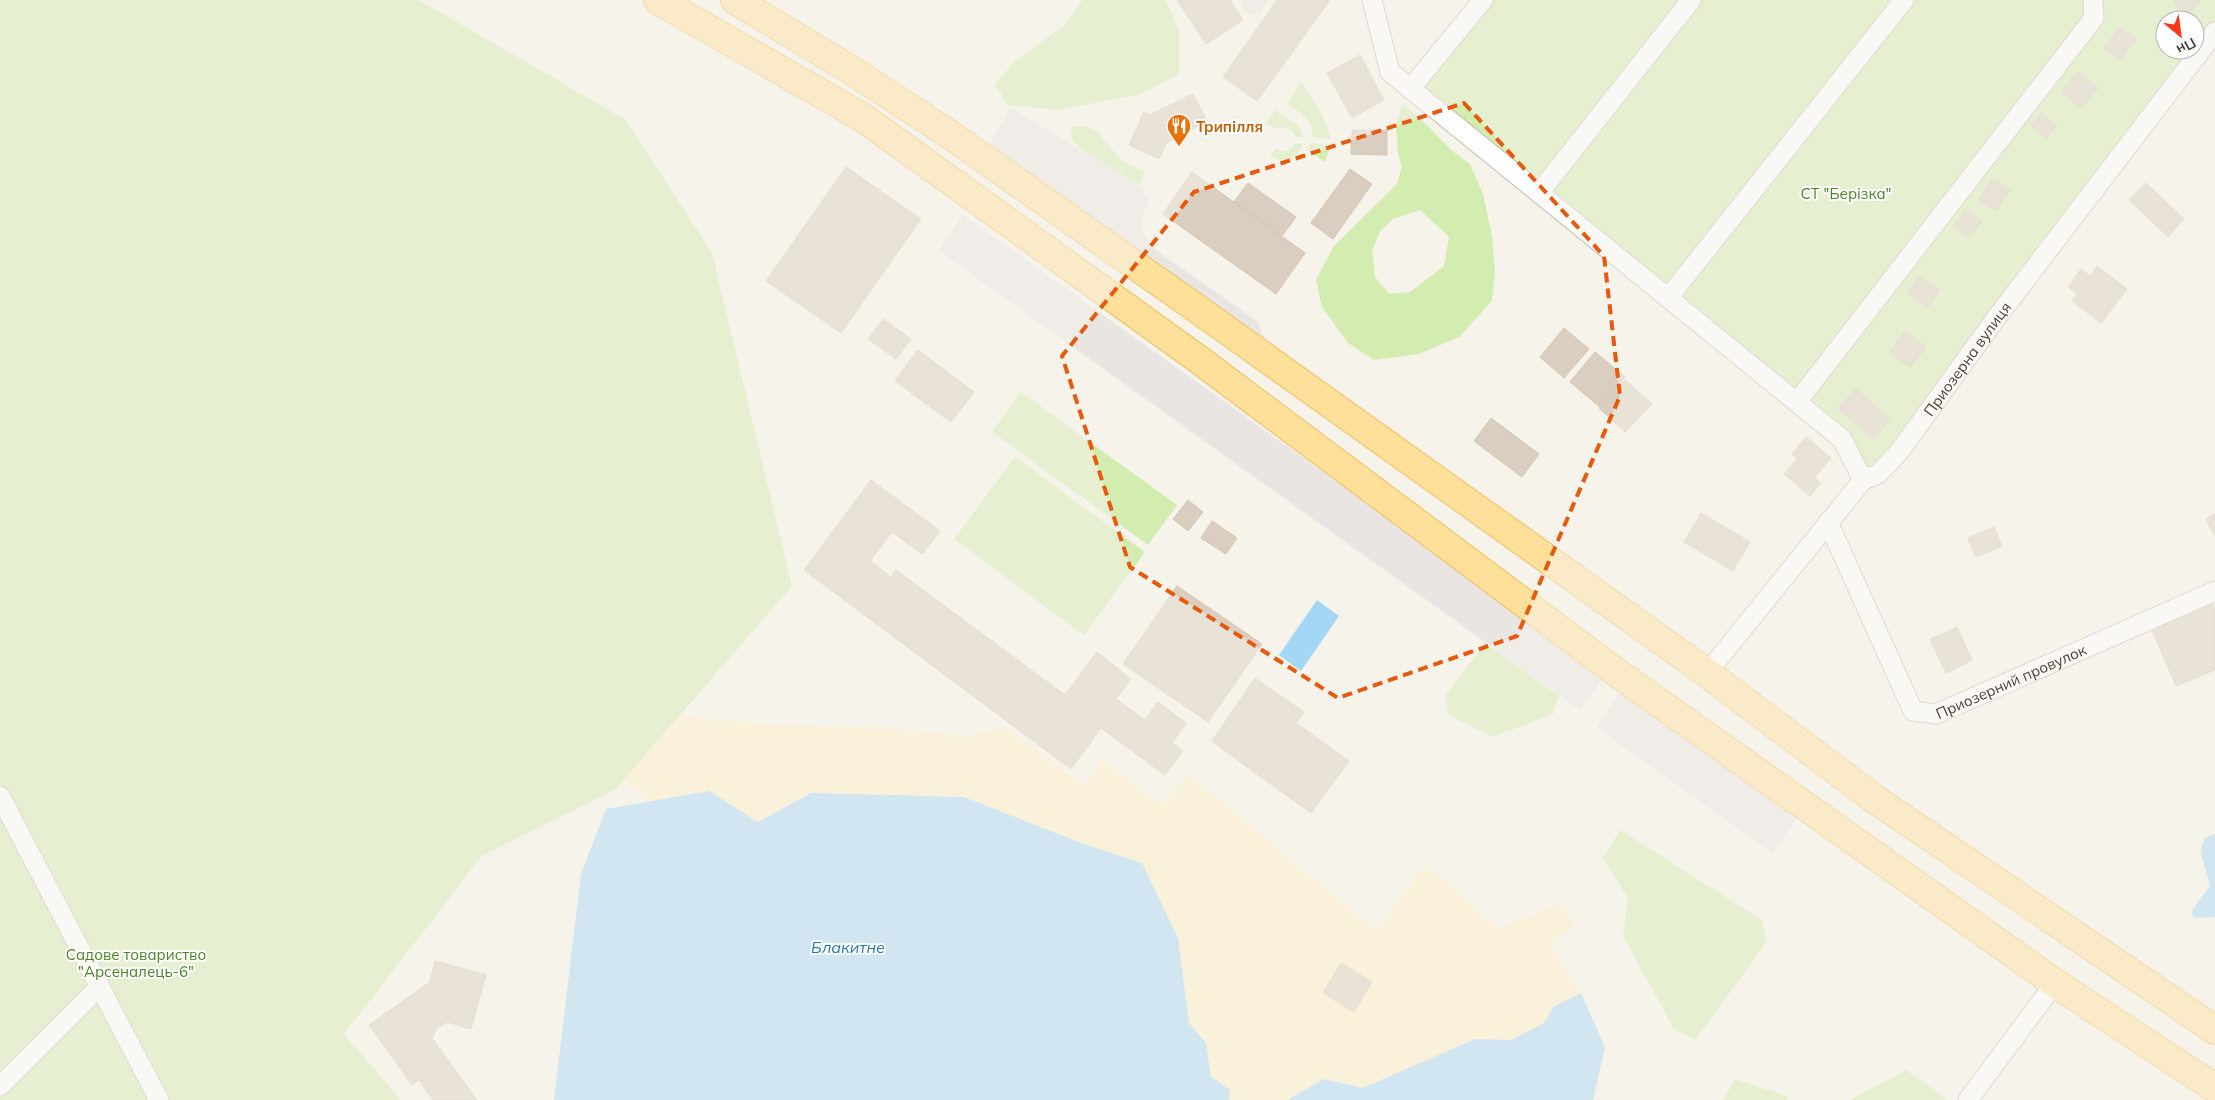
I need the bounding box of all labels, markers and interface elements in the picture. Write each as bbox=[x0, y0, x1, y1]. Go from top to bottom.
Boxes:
north arrow bbox=[2155, 10, 2205, 60]
text: Пн bbox=[2173, 34, 2199, 59]
restaurant icon: Трипілля bbox=[1166, 113, 1192, 147]
place label: Трипілля bbox=[1196, 117, 1263, 136]
park label: СТ "Берізка" bbox=[1800, 184, 1892, 203]
street label: Приозерна вулиця bbox=[1919, 298, 2015, 420]
street label: Приозерний провулок bbox=[1932, 639, 2090, 723]
water label: Блакитне bbox=[811, 937, 885, 957]
park label: Садове товариство "Арсеналець-6" bbox=[66, 945, 206, 981]

